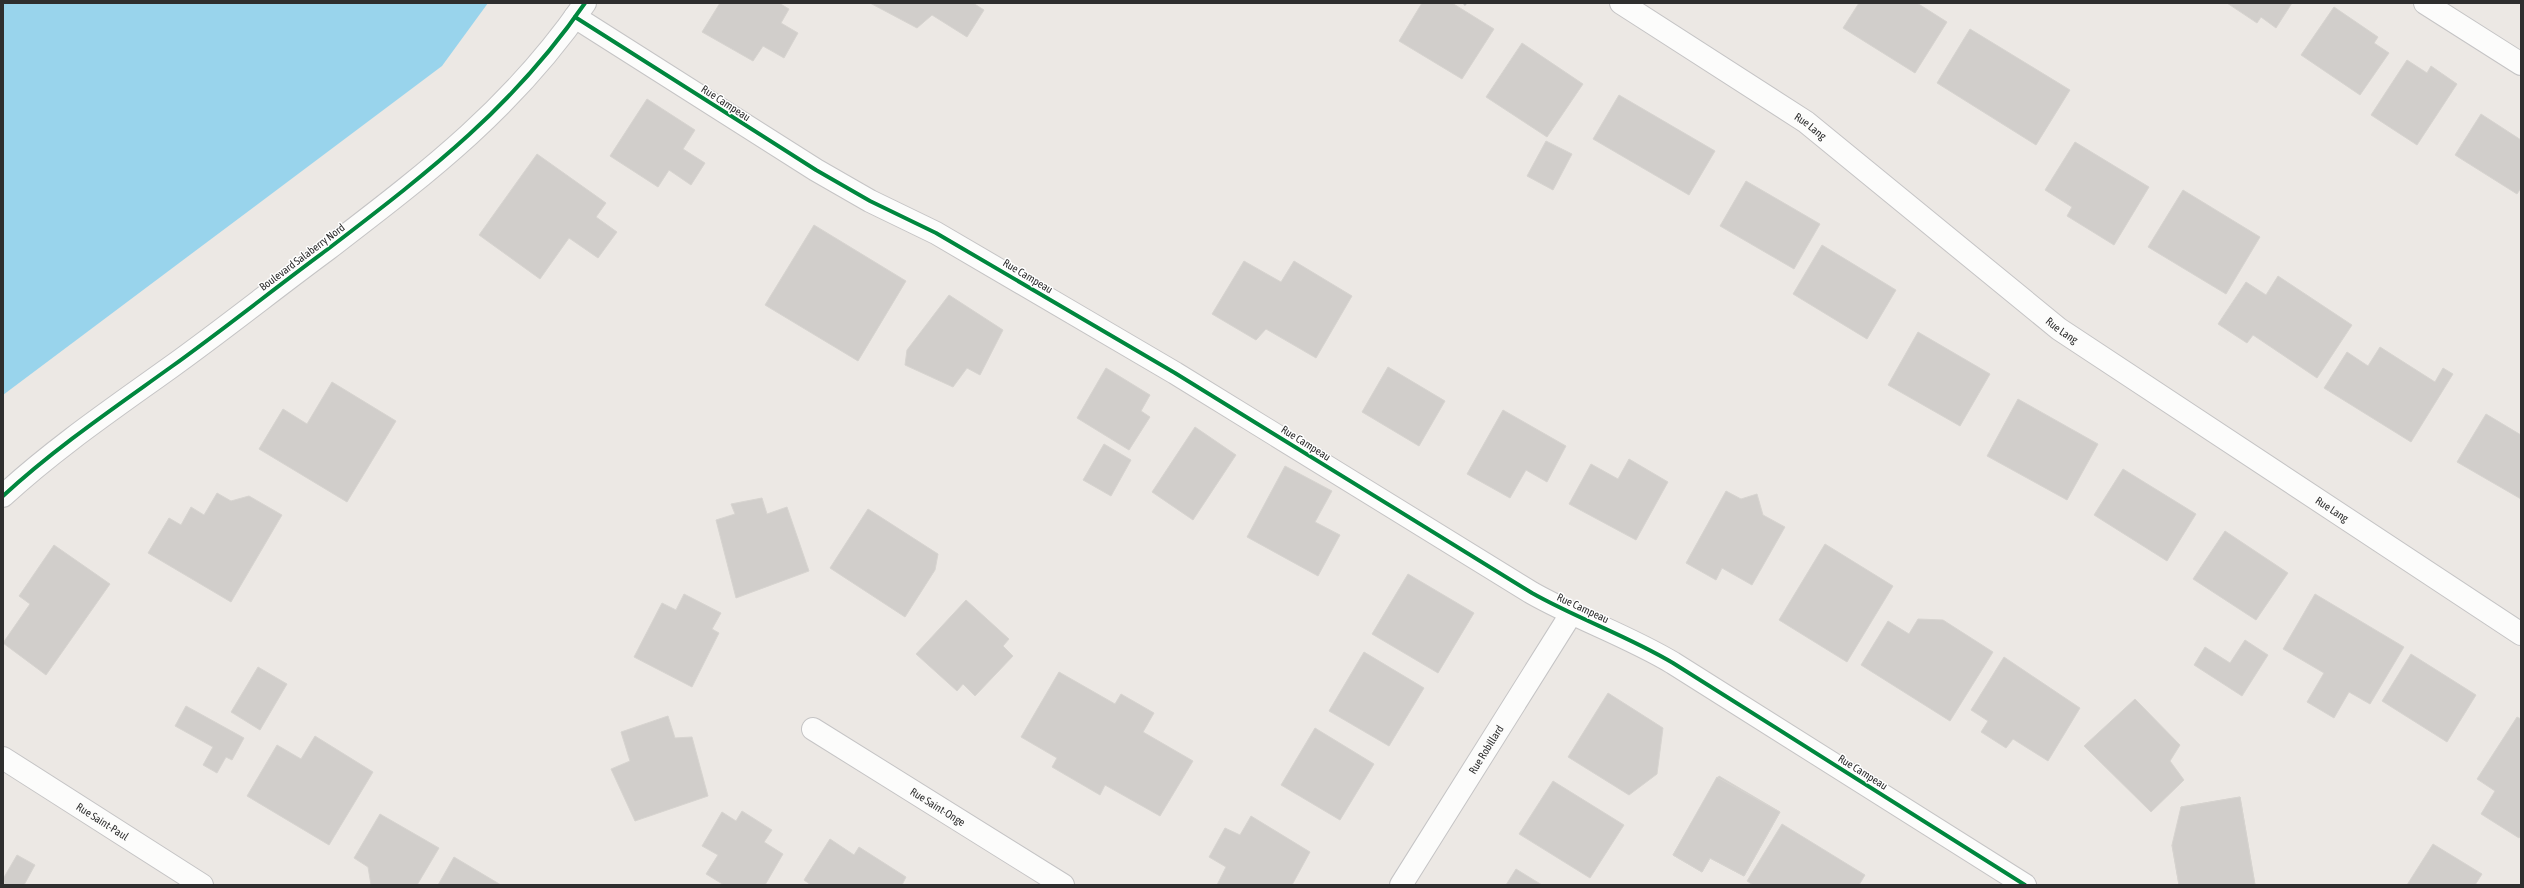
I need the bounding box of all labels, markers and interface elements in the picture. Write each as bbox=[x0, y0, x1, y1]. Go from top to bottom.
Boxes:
street label: Rue Campeau bbox=[699, 83, 753, 123]
street label: Rue Lang bbox=[1792, 110, 1829, 142]
street label: Boulevard Salaberry Nord bbox=[257, 221, 347, 293]
street label: Rue Campeau bbox=[1001, 256, 1055, 296]
street label: Rue Lang bbox=[2043, 315, 2081, 346]
street label: Rue Campeau bbox=[1279, 423, 1333, 463]
street label: Rue Lang bbox=[2313, 494, 2351, 525]
street label: Rue Campeau bbox=[1555, 591, 1611, 625]
street label: Rue Robillard bbox=[1466, 723, 1506, 776]
street label: Rue Campeau bbox=[1836, 752, 1890, 792]
street label: Rue Saint-Onge bbox=[908, 785, 967, 828]
street label: Rue Saint-Paul bbox=[74, 800, 131, 843]

